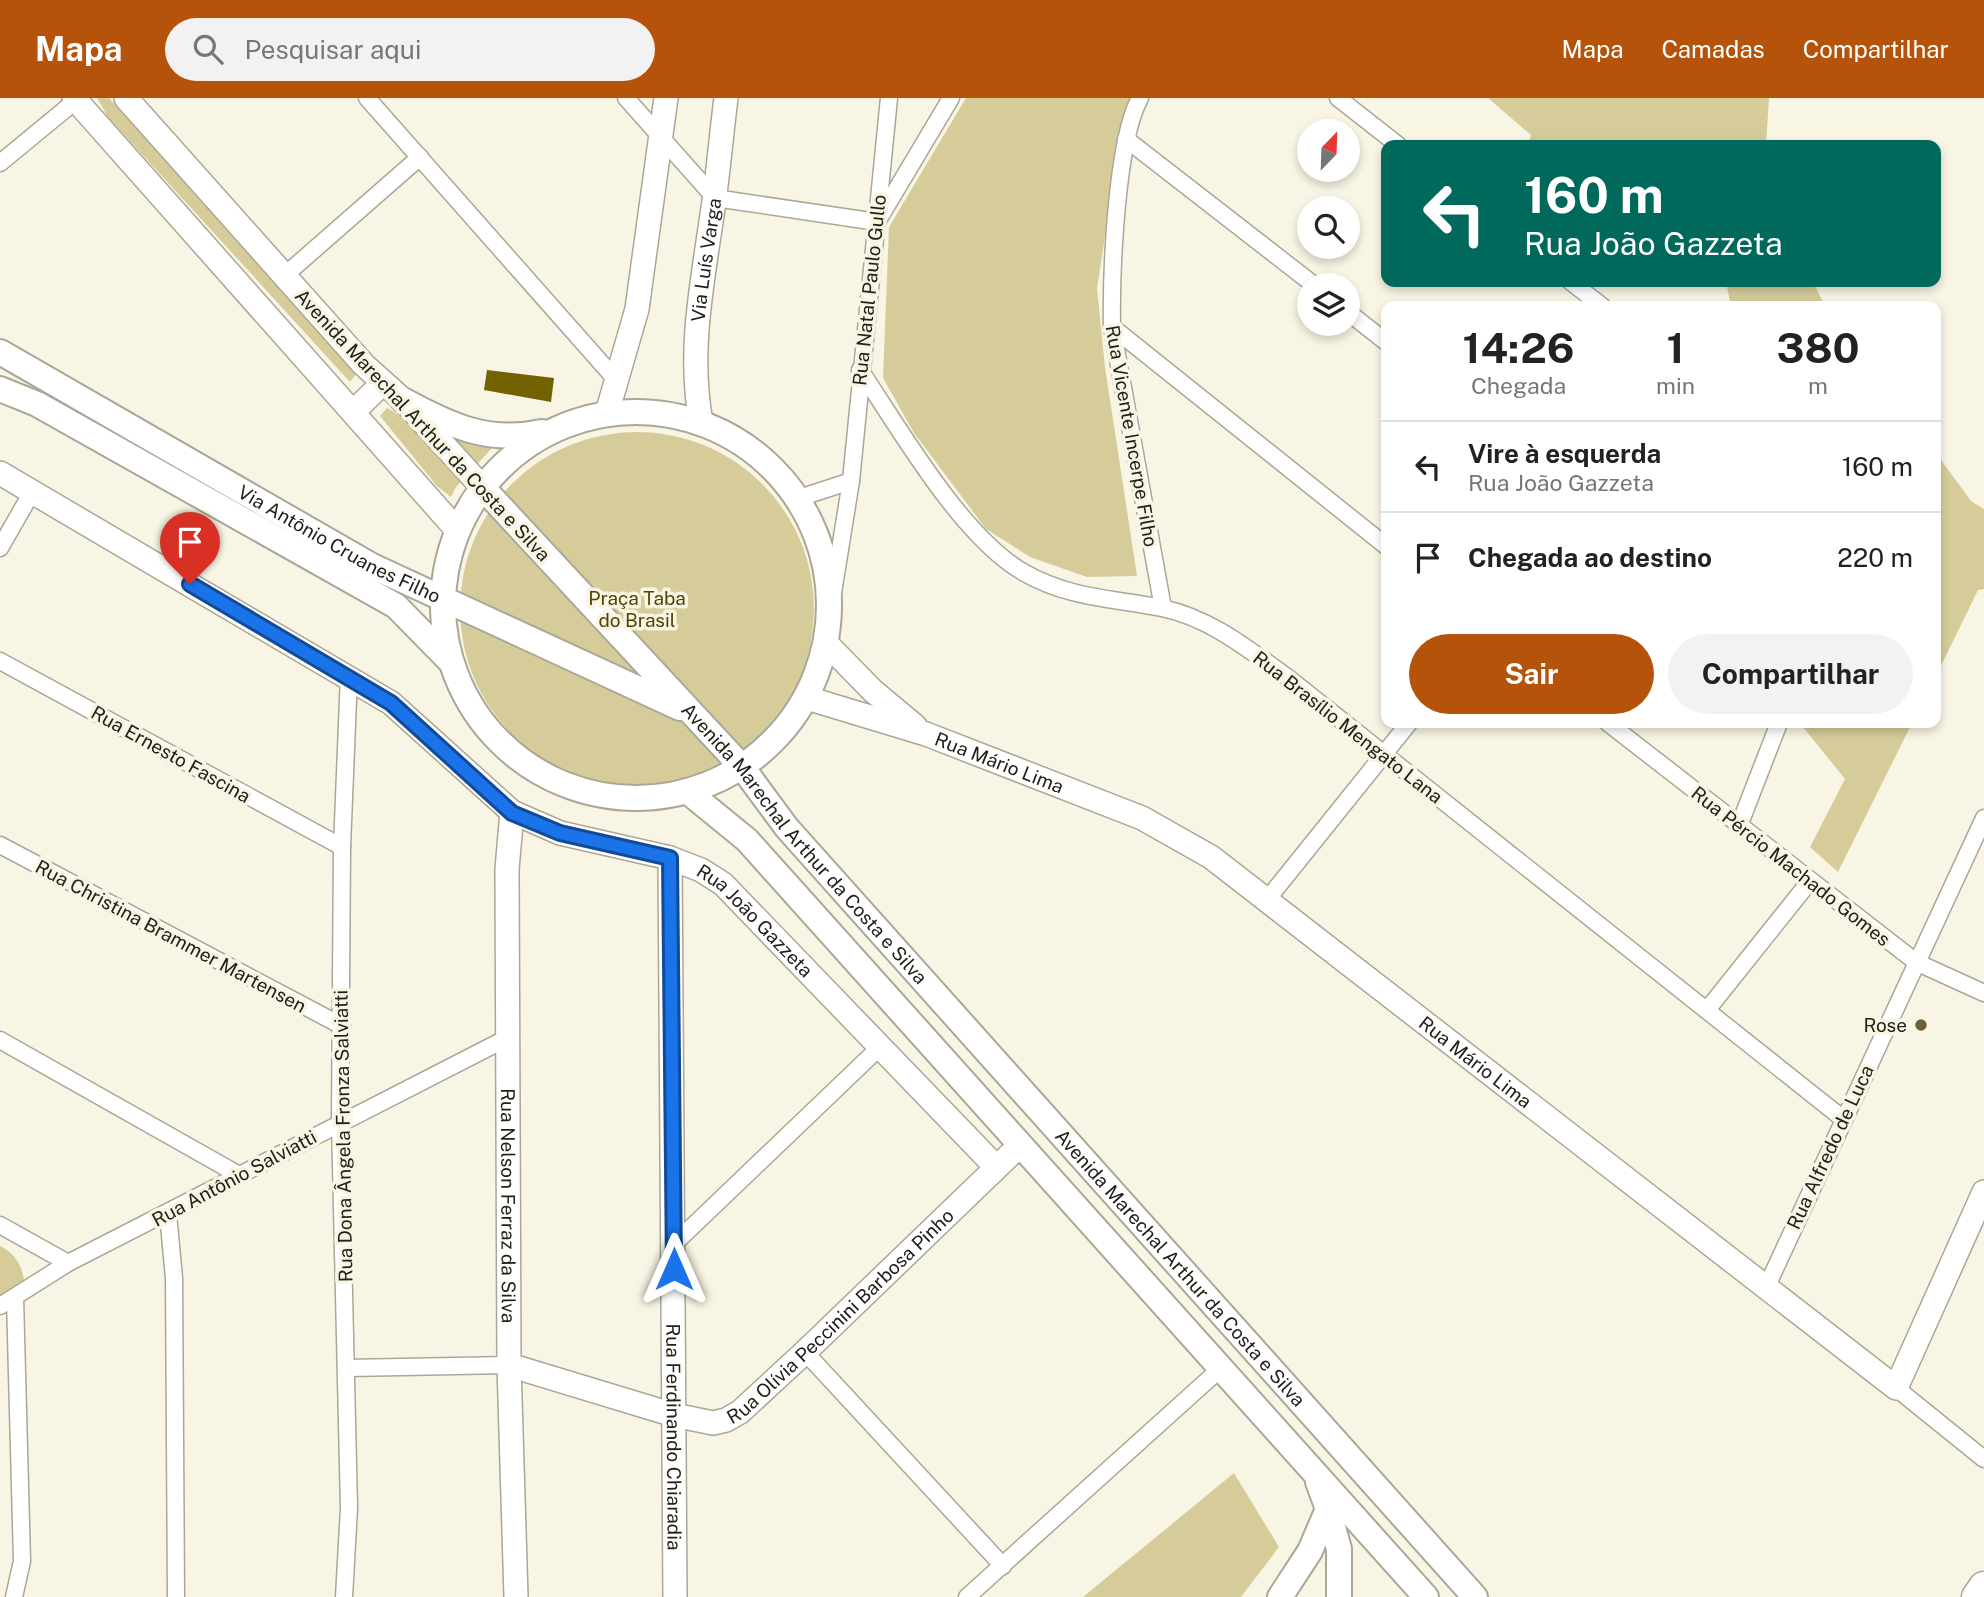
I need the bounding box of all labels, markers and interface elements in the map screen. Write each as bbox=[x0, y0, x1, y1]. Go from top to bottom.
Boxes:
search box bbox=[165, 18, 655, 81]
text: Mapa bbox=[35, 30, 123, 68]
icon: search bbox=[189, 30, 227, 68]
text: Pesquisar aqui bbox=[245, 34, 421, 65]
text: Mapa bbox=[1562, 35, 1623, 63]
text: Camadas bbox=[1661, 35, 1765, 63]
text: Compartilhar bbox=[1803, 35, 1949, 63]
north arrow bbox=[1297, 119, 1360, 182]
map controls bbox=[1297, 119, 1360, 336]
text: 160 m bbox=[1524, 166, 1664, 224]
icon: left bbox=[1409, 168, 1500, 259]
street label: Rua Natal Paulo Gullo bbox=[848, 193, 890, 387]
button: search bbox=[1297, 196, 1360, 259]
street label: Via Luís Varga bbox=[687, 197, 725, 323]
text: Rua João Gazzeta bbox=[1524, 225, 1783, 262]
button: layers bbox=[1297, 273, 1360, 336]
street label: Avenida Marechal Arthur da Costa e Silva bbox=[291, 284, 555, 566]
street label: Rua Vicente Incerpe Filho bbox=[1102, 323, 1162, 549]
text: 14:26 bbox=[1462, 323, 1575, 372]
text: 1 bbox=[1667, 323, 1685, 372]
text: 380 bbox=[1777, 323, 1860, 372]
text: Chegada bbox=[1471, 372, 1566, 399]
text: min bbox=[1656, 372, 1695, 399]
text: m bbox=[1808, 372, 1828, 399]
text: Vire à esquerda bbox=[1468, 438, 1661, 469]
icon: left bbox=[1409, 448, 1447, 486]
text: 160 m bbox=[1842, 451, 1913, 482]
text: Rua João Gazzeta bbox=[1468, 469, 1654, 496]
street label: Via Antônio Cruanes Filho bbox=[234, 480, 444, 607]
pin bbox=[160, 512, 220, 584]
icon: arrive bbox=[171, 523, 209, 561]
icon: arrive bbox=[1409, 539, 1447, 577]
text: Chegada ao destino bbox=[1468, 542, 1712, 573]
text: 220 m bbox=[1837, 542, 1913, 573]
park label: Praça Taba do Brasil bbox=[588, 587, 686, 631]
button: Sair bbox=[1409, 634, 1654, 714]
button: Compartilhar bbox=[1668, 634, 1913, 714]
street label: Rua Brasílio Mengato Lana bbox=[1249, 646, 1447, 808]
street label: Avenida Marechal Arthur da Costa e Silva bbox=[677, 699, 932, 988]
street label: Rua Ernesto Fascina bbox=[87, 701, 255, 807]
street label: Rua Mário Lima bbox=[932, 728, 1067, 797]
street label: Rua Pércio Machado Gomes bbox=[1687, 782, 1895, 950]
street label: Rua Christina Brammer Martensen bbox=[32, 855, 310, 1017]
street label: Rua João Gazzeta bbox=[693, 859, 818, 981]
street label: Rua Dona Ângela Fronza Salviatti bbox=[329, 990, 357, 1282]
street label: Rua Mário Lima bbox=[1415, 1012, 1536, 1112]
place label: Rose bbox=[1863, 1014, 1907, 1036]
marker: Rose bbox=[1913, 1017, 1929, 1033]
street label: Rua Alfredo de Luca bbox=[1782, 1061, 1878, 1233]
street label: Rua Nelson Ferraz da Silva bbox=[497, 1088, 520, 1323]
street label: Rua Antônio Salviatti bbox=[148, 1125, 320, 1231]
street label: Avenida Marechal Arthur da Costa e Silva bbox=[1051, 1125, 1310, 1411]
street label: Rua Olívia Peccinini Barbosa Pinho bbox=[723, 1204, 958, 1428]
position arrow bbox=[637, 1232, 711, 1306]
street label: Rua Ferdinando Chiaradia bbox=[662, 1324, 686, 1550]

